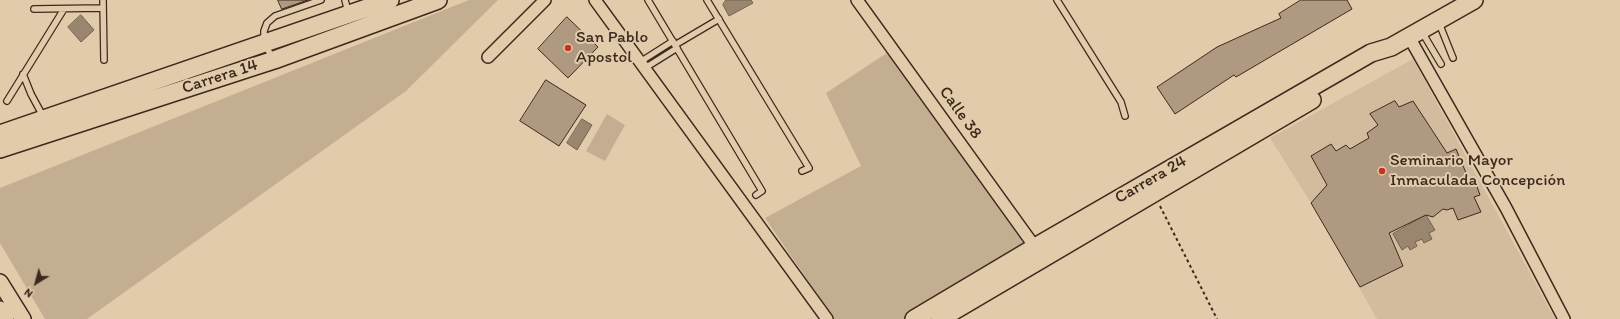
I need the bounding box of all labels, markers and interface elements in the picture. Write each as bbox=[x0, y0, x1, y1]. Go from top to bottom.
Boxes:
place label: San Pablo Apostol bbox=[576, 28, 648, 68]
marker: San Pablo Apostol bbox=[563, 43, 573, 53]
street label: Carrera 14 bbox=[180, 55, 260, 99]
street label: Calle 38 bbox=[934, 83, 986, 143]
street label: Carrera 24 bbox=[1111, 151, 1191, 209]
place label: Seminario Mayor Inmaculada Concepción bbox=[1390, 151, 1565, 191]
marker: Seminario Mayor Inmaculada Concepción bbox=[1377, 166, 1387, 176]
north arrow bbox=[16, 263, 56, 303]
text: N bbox=[22, 286, 35, 300]

